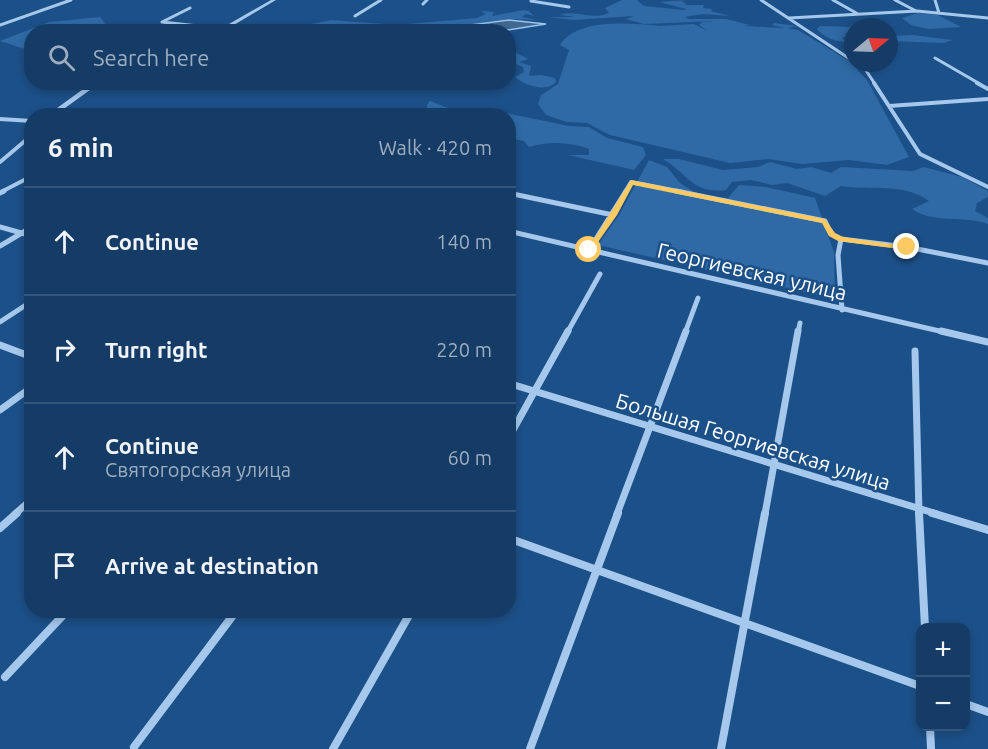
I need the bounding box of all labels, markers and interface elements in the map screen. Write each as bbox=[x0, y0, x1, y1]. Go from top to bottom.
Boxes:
north arrow bbox=[844, 18, 898, 72]
search box bbox=[24, 24, 516, 90]
icon: search bbox=[45, 41, 78, 74]
text: Search here bbox=[93, 45, 209, 70]
text: 6 min bbox=[48, 133, 114, 162]
text: Walk · 420 m bbox=[379, 136, 492, 159]
icon: ahead bbox=[48, 225, 81, 258]
text: Continue bbox=[105, 229, 199, 254]
text: 140 m bbox=[436, 230, 492, 253]
route end bbox=[893, 233, 919, 259]
route start bbox=[575, 236, 601, 262]
street label: Георгиевская улица bbox=[655, 238, 849, 304]
icon: right bbox=[48, 333, 81, 366]
text: Turn right bbox=[105, 337, 207, 362]
text: 220 m bbox=[436, 338, 492, 361]
street label: Большая Георгиевская улица bbox=[613, 388, 893, 494]
text: Continue bbox=[105, 433, 199, 458]
icon: ahead bbox=[48, 441, 81, 474]
text: 60 m bbox=[448, 446, 492, 469]
text: Святогорская улица bbox=[105, 458, 291, 481]
icon: arrive bbox=[48, 549, 81, 582]
text: Arrive at destination bbox=[105, 553, 319, 578]
map controls bbox=[916, 623, 970, 731]
button: + bbox=[916, 623, 970, 677]
button: − bbox=[916, 677, 970, 731]

